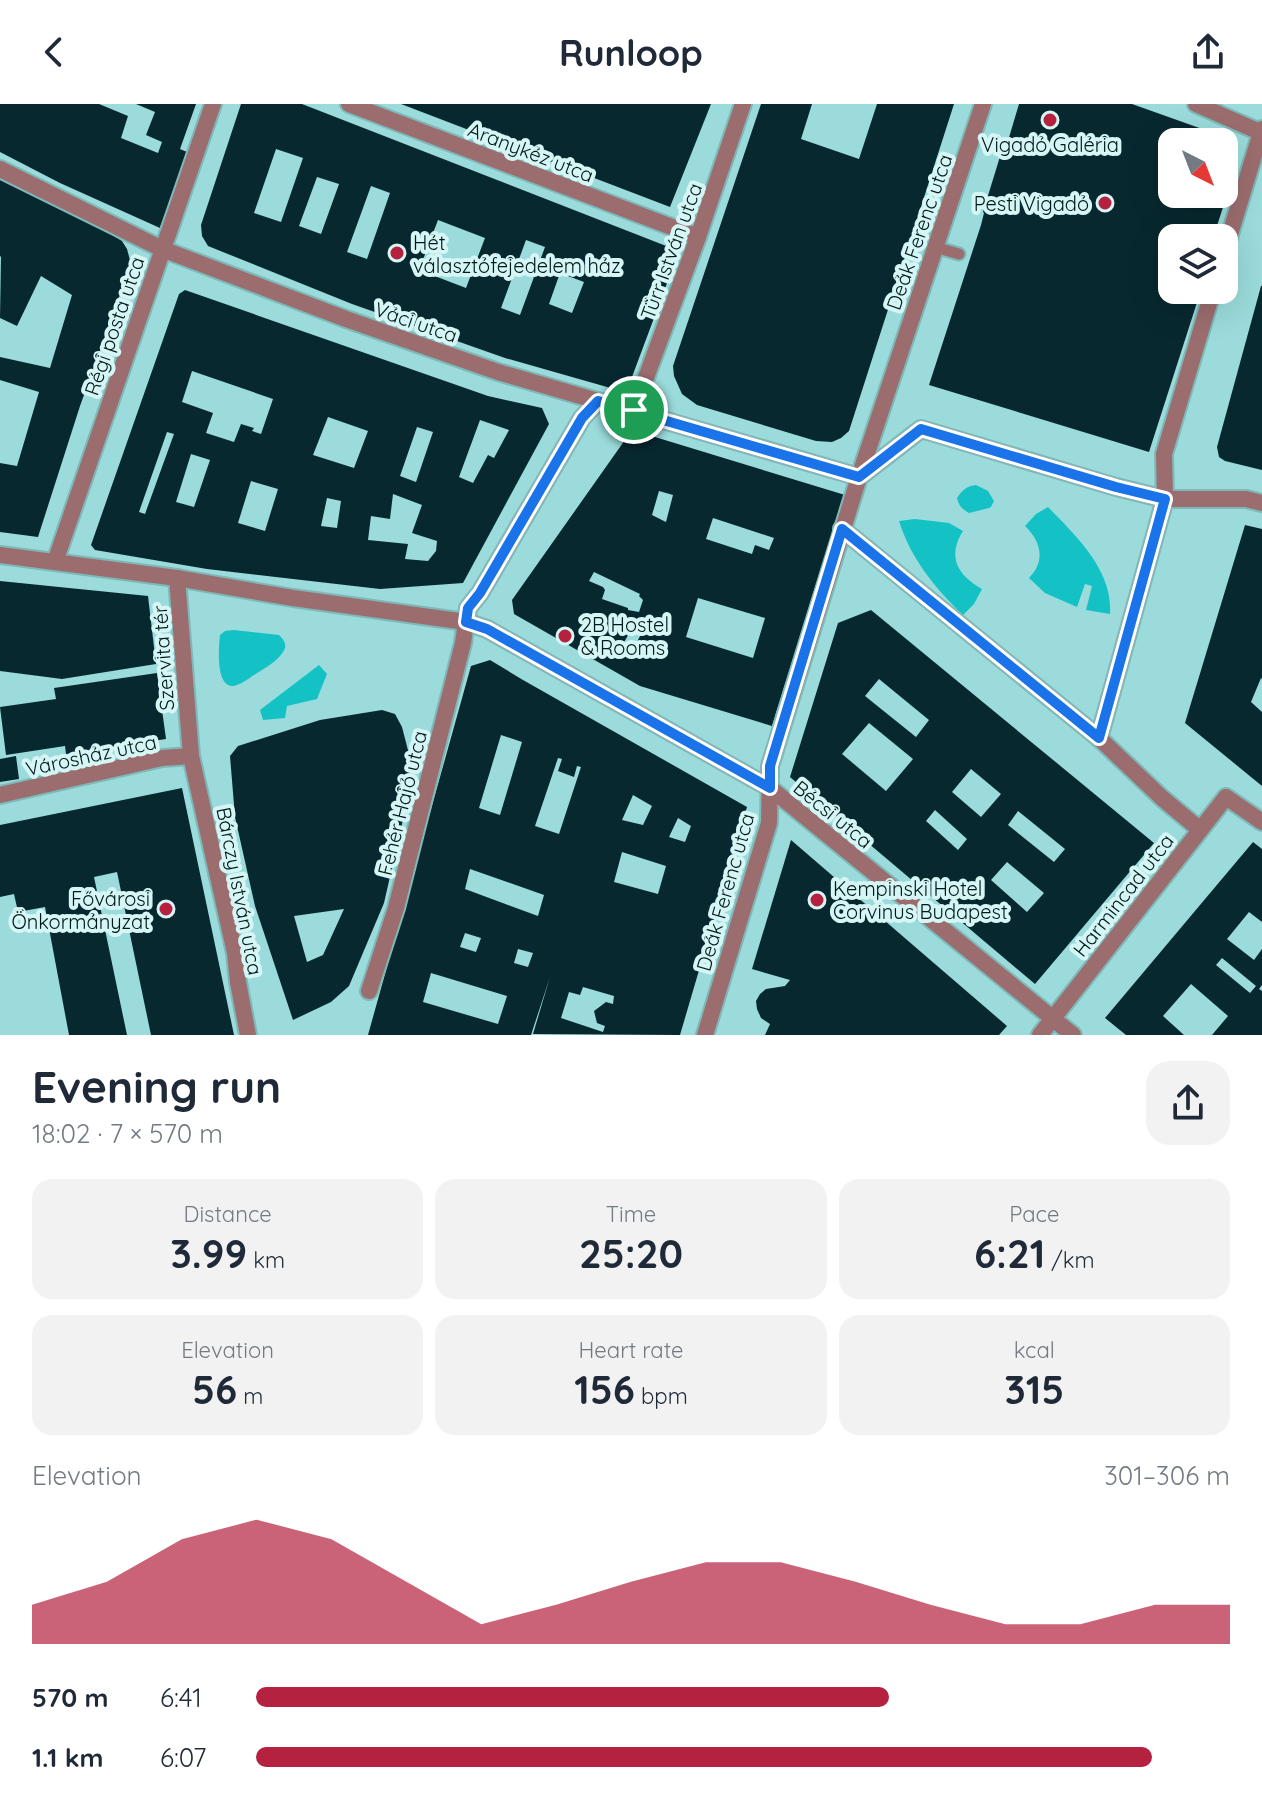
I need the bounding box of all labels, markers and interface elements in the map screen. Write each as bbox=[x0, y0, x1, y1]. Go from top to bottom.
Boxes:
icon: back bbox=[32, 30, 76, 74]
text: Runloop bbox=[559, 30, 703, 75]
icon: share bbox=[1186, 30, 1230, 74]
marker: Vigadó Galéria bbox=[1041, 111, 1059, 129]
street label: Aranykéz utca bbox=[465, 117, 597, 187]
north arrow bbox=[1158, 128, 1238, 208]
map controls bbox=[1158, 128, 1238, 304]
place label: Vigadó Galéria bbox=[981, 132, 1119, 157]
street label: Deák Ferenc utca bbox=[881, 151, 957, 313]
street label: Türr István utca bbox=[635, 179, 707, 323]
place label: Pesti Vigadó bbox=[974, 191, 1089, 216]
marker: Pesti Vigadó bbox=[1096, 194, 1114, 212]
button: layers bbox=[1158, 224, 1238, 304]
place label: Hét választófejedelem ház bbox=[413, 230, 621, 278]
marker: Hét választófejedelem ház bbox=[388, 244, 406, 262]
street label: Régi posta utca bbox=[79, 253, 149, 399]
street label: Váci utca bbox=[371, 296, 461, 348]
pin bbox=[600, 376, 668, 444]
icon: arrive bbox=[612, 388, 656, 432]
street label: Szervita tér bbox=[147, 604, 179, 712]
place label: 2B Hostel & Rooms bbox=[581, 612, 669, 660]
marker: 2B Hostel & Rooms bbox=[556, 627, 574, 645]
street label: Fehér Hajó utca bbox=[372, 728, 432, 878]
street label: Városház utca bbox=[23, 729, 159, 781]
street label: Bécsi utca bbox=[788, 775, 878, 853]
street label: Bárczy István utca bbox=[211, 805, 269, 977]
street label: Deák Ferenc utca bbox=[691, 810, 759, 974]
street label: Harmincad utca bbox=[1067, 829, 1179, 961]
place label: Kempinski Hotel Corvinus Budapest bbox=[833, 876, 1008, 924]
place label: Fővárosi Önkormányzat bbox=[11, 886, 150, 934]
marker: Kempinski Hotel Corvinus Budapest bbox=[808, 891, 826, 909]
marker: Fővárosi Önkormányzat bbox=[157, 900, 175, 918]
text: Evening run bbox=[32, 1059, 281, 1114]
button: share bbox=[1146, 1061, 1230, 1145]
text: 18:02 · 7 × 570 m bbox=[32, 1117, 223, 1150]
text: Distance bbox=[184, 1200, 272, 1228]
text: Time bbox=[606, 1200, 656, 1228]
text: Pace bbox=[1009, 1200, 1059, 1228]
text: 3.99 bbox=[170, 1228, 247, 1278]
text: 25:20 bbox=[579, 1228, 683, 1278]
text: 6:21 bbox=[974, 1228, 1045, 1278]
text: km bbox=[247, 1246, 285, 1274]
text: /km bbox=[1045, 1246, 1095, 1274]
text: Elevation bbox=[181, 1336, 274, 1364]
text: Heart rate bbox=[579, 1336, 683, 1364]
text: kcal bbox=[1014, 1336, 1055, 1364]
text: 56 bbox=[192, 1364, 237, 1414]
text: 156 bbox=[574, 1364, 635, 1414]
text: 315 bbox=[1004, 1364, 1064, 1414]
text: m bbox=[237, 1382, 263, 1410]
text: bpm bbox=[635, 1382, 688, 1410]
text: Elevation bbox=[32, 1459, 142, 1492]
text: 301–306 m bbox=[1104, 1459, 1230, 1492]
text: 570 m bbox=[32, 1681, 108, 1714]
text: 6:41 bbox=[160, 1681, 202, 1714]
text: 1.1 km bbox=[32, 1741, 103, 1774]
text: 6:07 bbox=[160, 1741, 206, 1774]

